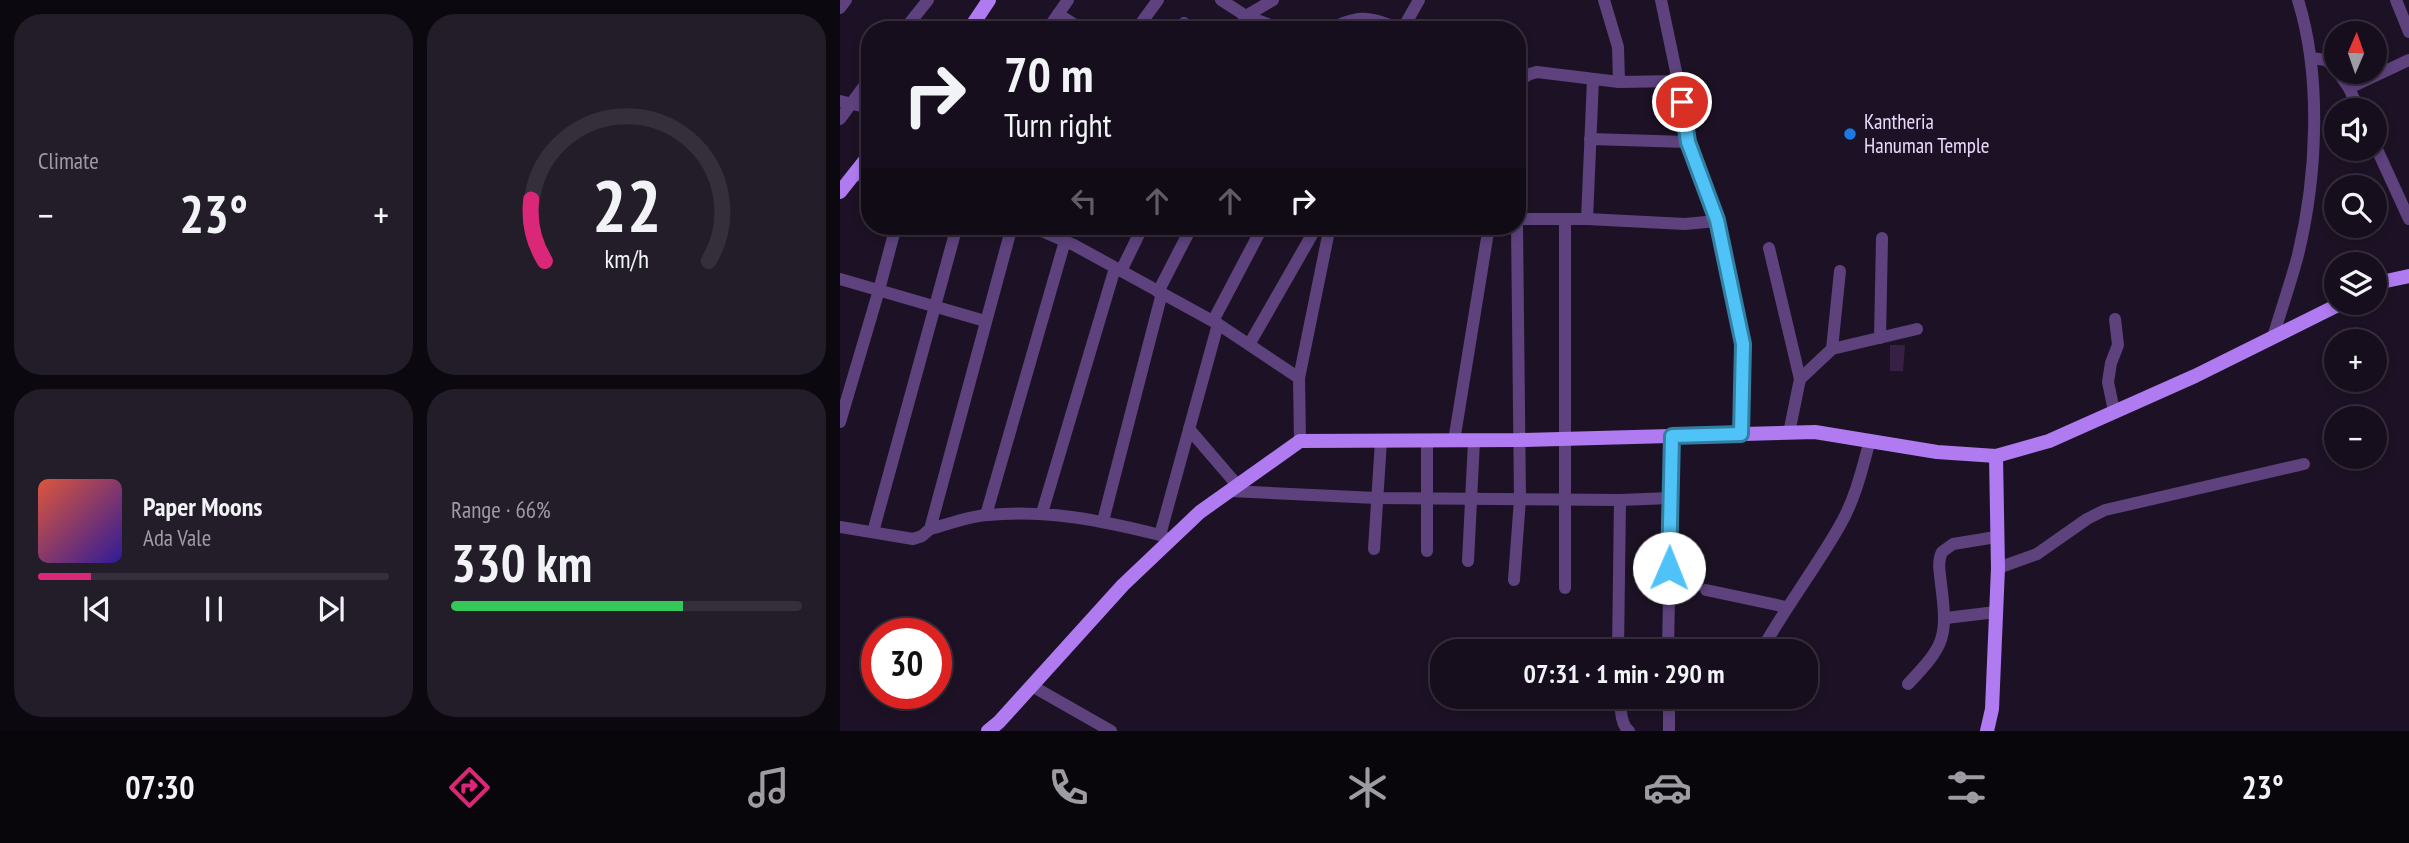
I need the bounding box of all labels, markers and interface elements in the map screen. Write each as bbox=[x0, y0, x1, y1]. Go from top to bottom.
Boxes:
north arrow bbox=[2324, 21, 2387, 84]
map controls bbox=[2324, 21, 2387, 469]
text: 70 m bbox=[1004, 42, 1093, 106]
icon: right bbox=[889, 49, 980, 140]
pin bbox=[1652, 72, 1712, 132]
icon: arrive bbox=[1663, 83, 1701, 121]
button: sound bbox=[2324, 98, 2387, 161]
text: Turn right bbox=[1004, 104, 1112, 146]
place label: Kantheria Hanuman Temple bbox=[1864, 108, 1989, 159]
marker: Kantheria Hanuman Temple bbox=[1842, 126, 1858, 142]
text: Climate bbox=[38, 146, 99, 175]
text: 22 bbox=[592, 157, 661, 251]
button: search bbox=[2324, 175, 2387, 238]
text: 23° bbox=[179, 180, 248, 247]
icon: left bbox=[1065, 182, 1103, 220]
icon: ahead bbox=[1138, 182, 1176, 220]
icon: ahead bbox=[1211, 182, 1249, 220]
icon: right bbox=[1284, 182, 1322, 220]
text: − bbox=[38, 190, 54, 239]
text: + bbox=[373, 190, 389, 239]
text: km/h bbox=[604, 242, 649, 274]
button: layers bbox=[2324, 252, 2387, 315]
button: + bbox=[2324, 329, 2387, 392]
button: − bbox=[2324, 406, 2387, 469]
text: Paper Moons bbox=[143, 490, 262, 523]
text: Range · 66% bbox=[451, 495, 551, 524]
text: Ada Vale bbox=[143, 523, 211, 552]
text: 330 km bbox=[451, 529, 592, 596]
position arrow bbox=[1632, 531, 1706, 605]
icon: previous bbox=[78, 590, 116, 628]
icon: pause bbox=[195, 590, 233, 628]
icon: next bbox=[312, 590, 350, 628]
speed limit sign: 30 bbox=[861, 618, 952, 709]
text: 07:31 · 1 min · 290 m bbox=[1524, 657, 1724, 690]
icon: directions bbox=[445, 763, 494, 812]
icon: music bbox=[744, 763, 793, 812]
icon: phone bbox=[1044, 763, 1093, 812]
icon: climate bbox=[1343, 763, 1392, 812]
icon: car bbox=[1643, 763, 1692, 812]
icon: filters bbox=[1942, 763, 1991, 812]
text: 07:30 bbox=[125, 766, 194, 808]
text: 23° bbox=[2242, 766, 2284, 808]

